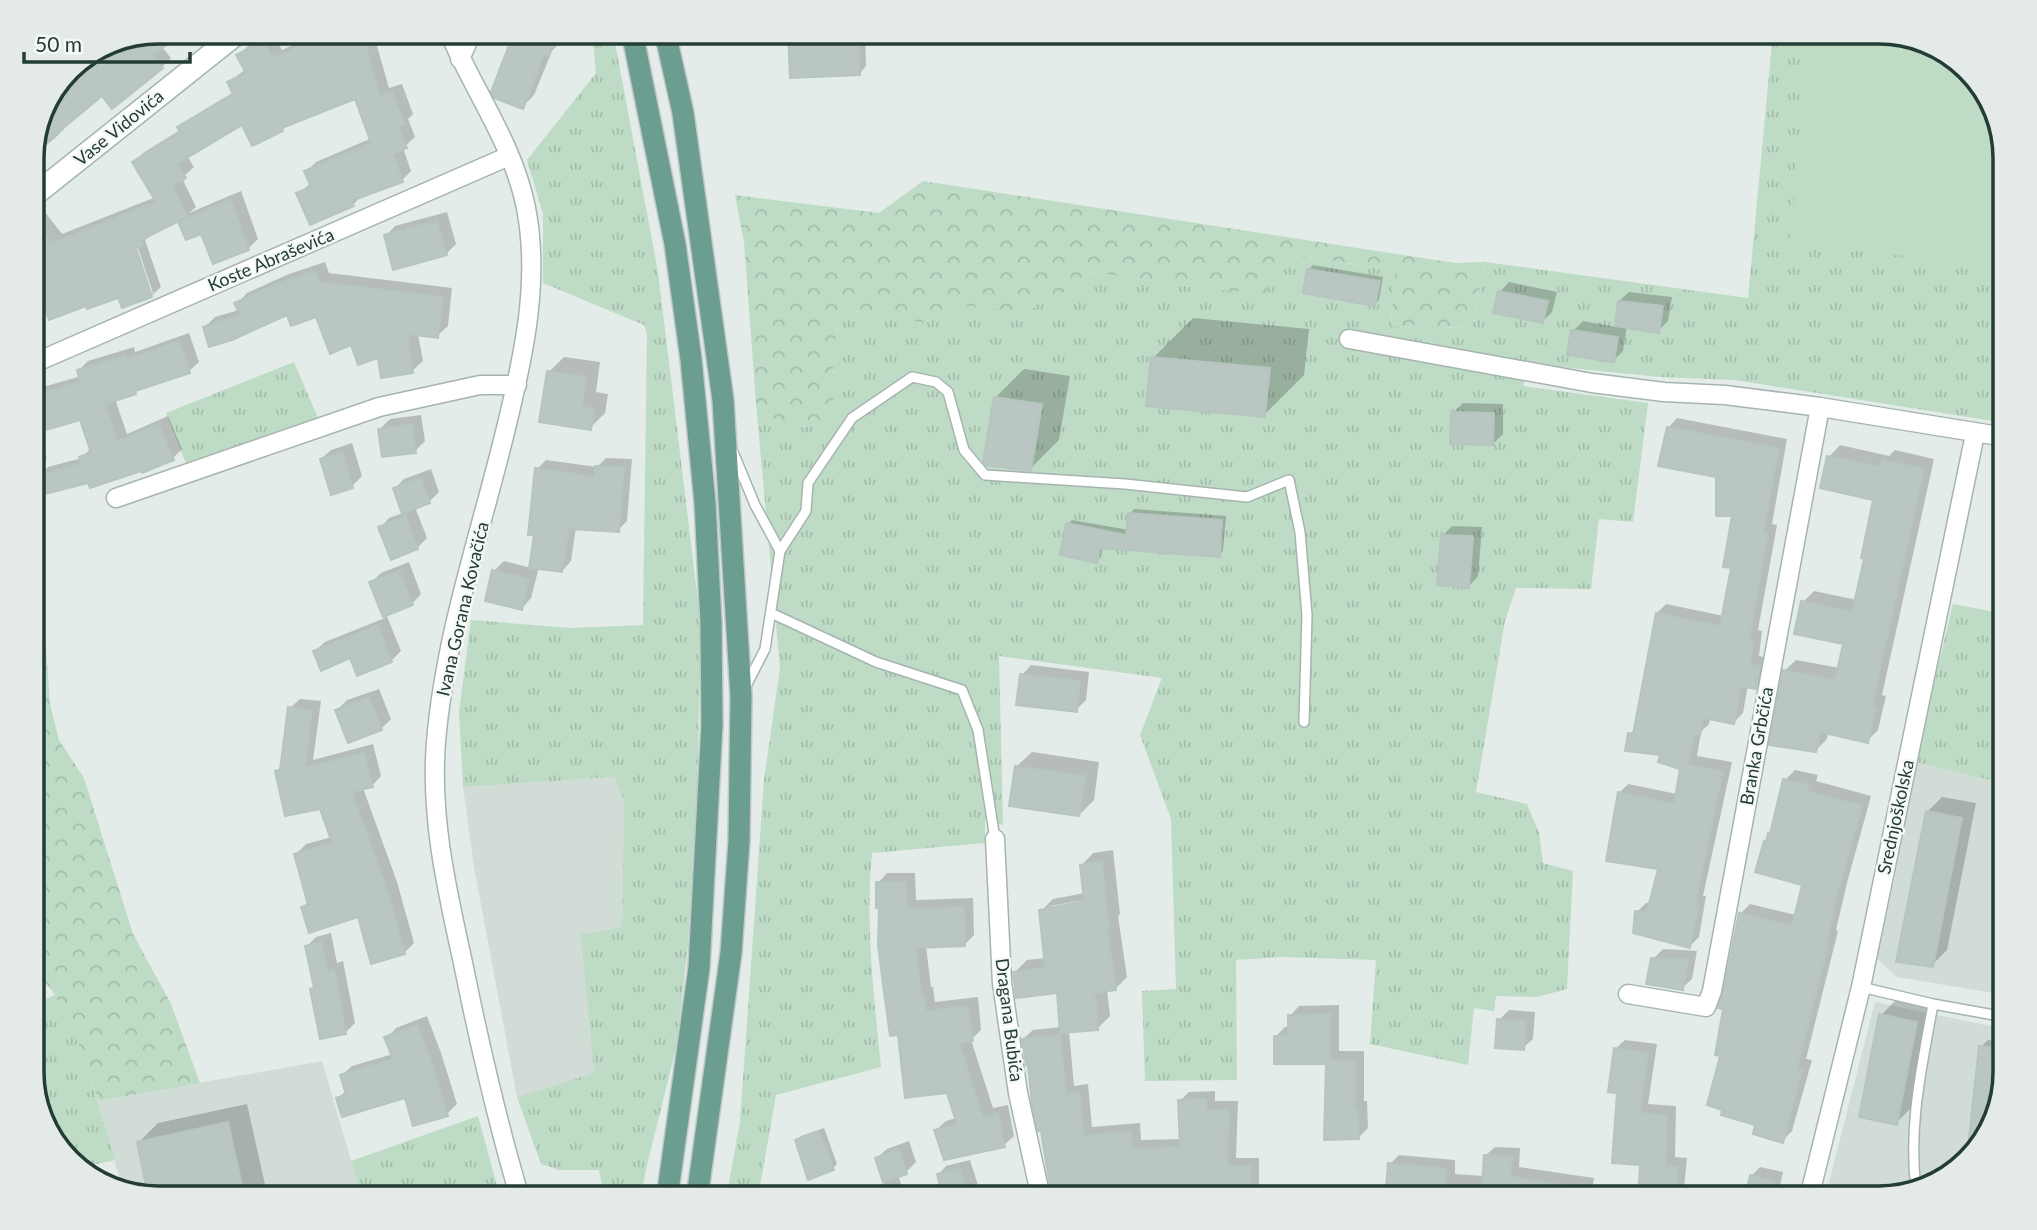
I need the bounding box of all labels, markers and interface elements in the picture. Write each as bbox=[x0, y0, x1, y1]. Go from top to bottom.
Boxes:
scale bar bbox=[24, 21, 191, 65]
text: 50 m bbox=[35, 31, 82, 56]
street label: Vase Vidovića bbox=[69, 84, 168, 170]
street label: Koste Abraševića bbox=[204, 223, 337, 296]
street label: Ivana Gorana Kovačića bbox=[431, 519, 493, 698]
street label: Branka Grbčića bbox=[1735, 685, 1777, 807]
street label: Srednjoškolska bbox=[1872, 757, 1918, 876]
street label: Dragana Bubića bbox=[992, 957, 1028, 1083]

